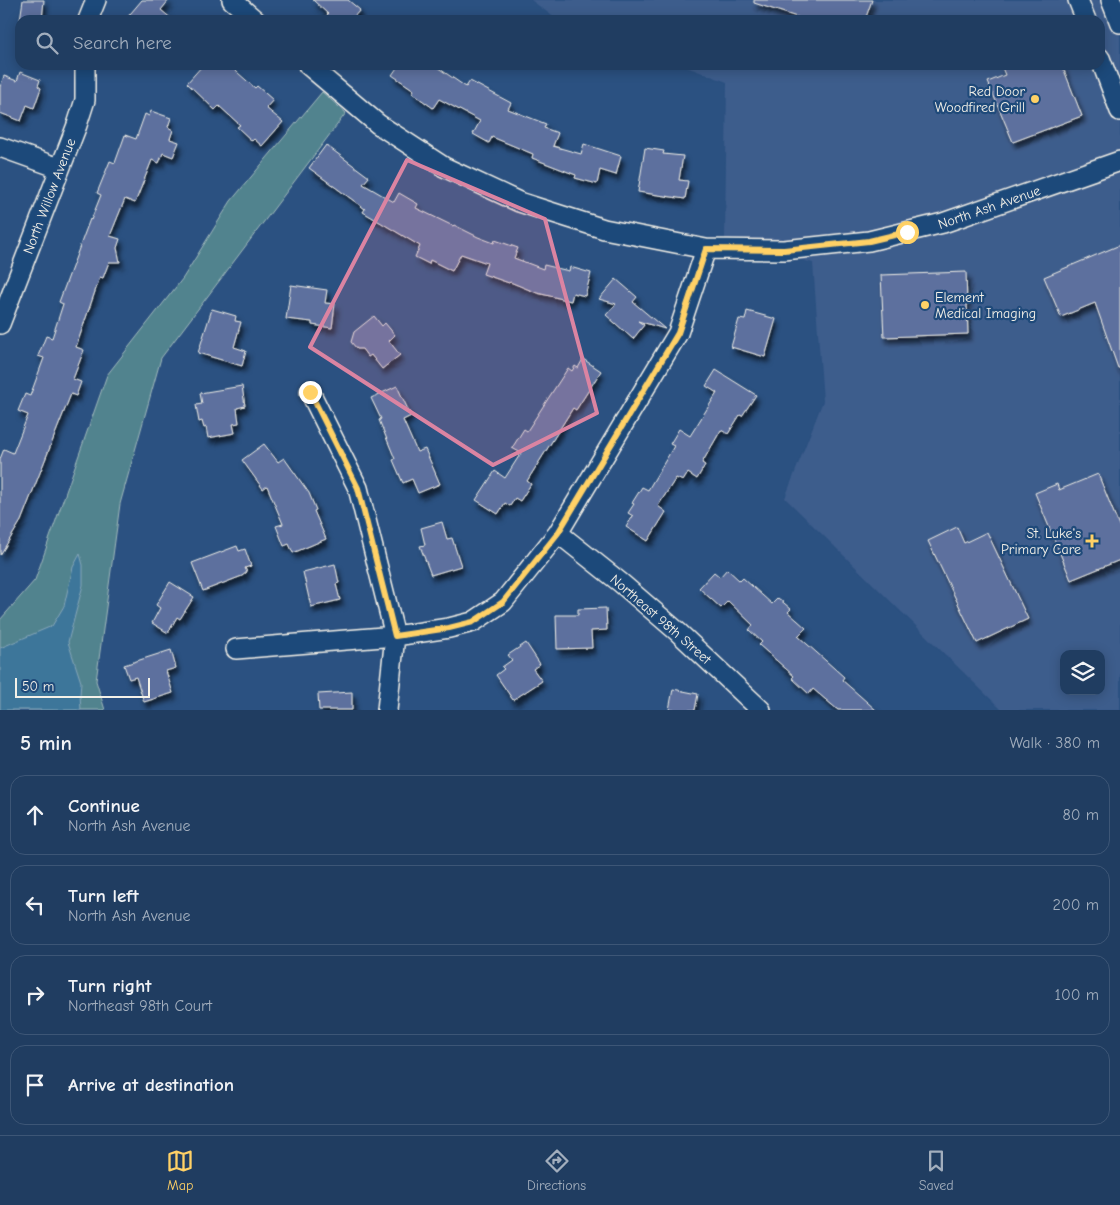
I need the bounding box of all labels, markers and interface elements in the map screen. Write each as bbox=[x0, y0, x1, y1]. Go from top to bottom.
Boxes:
search box bbox=[15, 15, 1105, 70]
icon: search bbox=[33, 29, 61, 57]
text: Search here bbox=[73, 32, 172, 54]
place label: Red Door Woodfired Grill bbox=[935, 83, 1025, 116]
marker: Red Door Woodfired Grill bbox=[1029, 93, 1041, 105]
street label: North Willow Avenue bbox=[20, 136, 79, 257]
street label: North Ash Avenue bbox=[936, 182, 1043, 233]
route start bbox=[896, 221, 919, 244]
place label: Element Medical Imaging bbox=[935, 289, 1036, 322]
marker: Element Medical Imaging bbox=[919, 299, 931, 311]
route end bbox=[299, 381, 322, 404]
place label: St. Luke's Primary Care bbox=[1001, 525, 1081, 558]
marker: St. Luke's Primary Care bbox=[1085, 534, 1099, 548]
street label: Northeast 98th Street bbox=[607, 571, 715, 669]
map controls bbox=[1060, 650, 1105, 695]
button: layers bbox=[1060, 650, 1105, 695]
scale bar bbox=[15, 675, 150, 698]
text: 50 m bbox=[22, 678, 54, 695]
text: 5 min bbox=[20, 731, 72, 755]
text: Walk · 380 m bbox=[1010, 734, 1100, 752]
text: Continue bbox=[68, 795, 140, 817]
icon: ahead bbox=[21, 801, 49, 829]
text: 80 m bbox=[1062, 806, 1099, 824]
text: North Ash Avenue bbox=[68, 817, 190, 835]
text: Turn left bbox=[68, 885, 139, 907]
icon: left bbox=[21, 891, 49, 919]
text: 200 m bbox=[1053, 896, 1099, 914]
text: North Ash Avenue bbox=[68, 907, 190, 925]
text: Turn right bbox=[68, 975, 152, 997]
icon: right bbox=[21, 981, 49, 1009]
text: 100 m bbox=[1055, 986, 1099, 1004]
text: Northeast 98th Court bbox=[68, 997, 212, 1015]
icon: arrive bbox=[21, 1071, 49, 1099]
text: Arrive at destination bbox=[68, 1074, 234, 1096]
tab: Map bbox=[166, 1147, 194, 1194]
tab: Directions bbox=[527, 1147, 586, 1194]
tab: Saved bbox=[919, 1147, 954, 1194]

